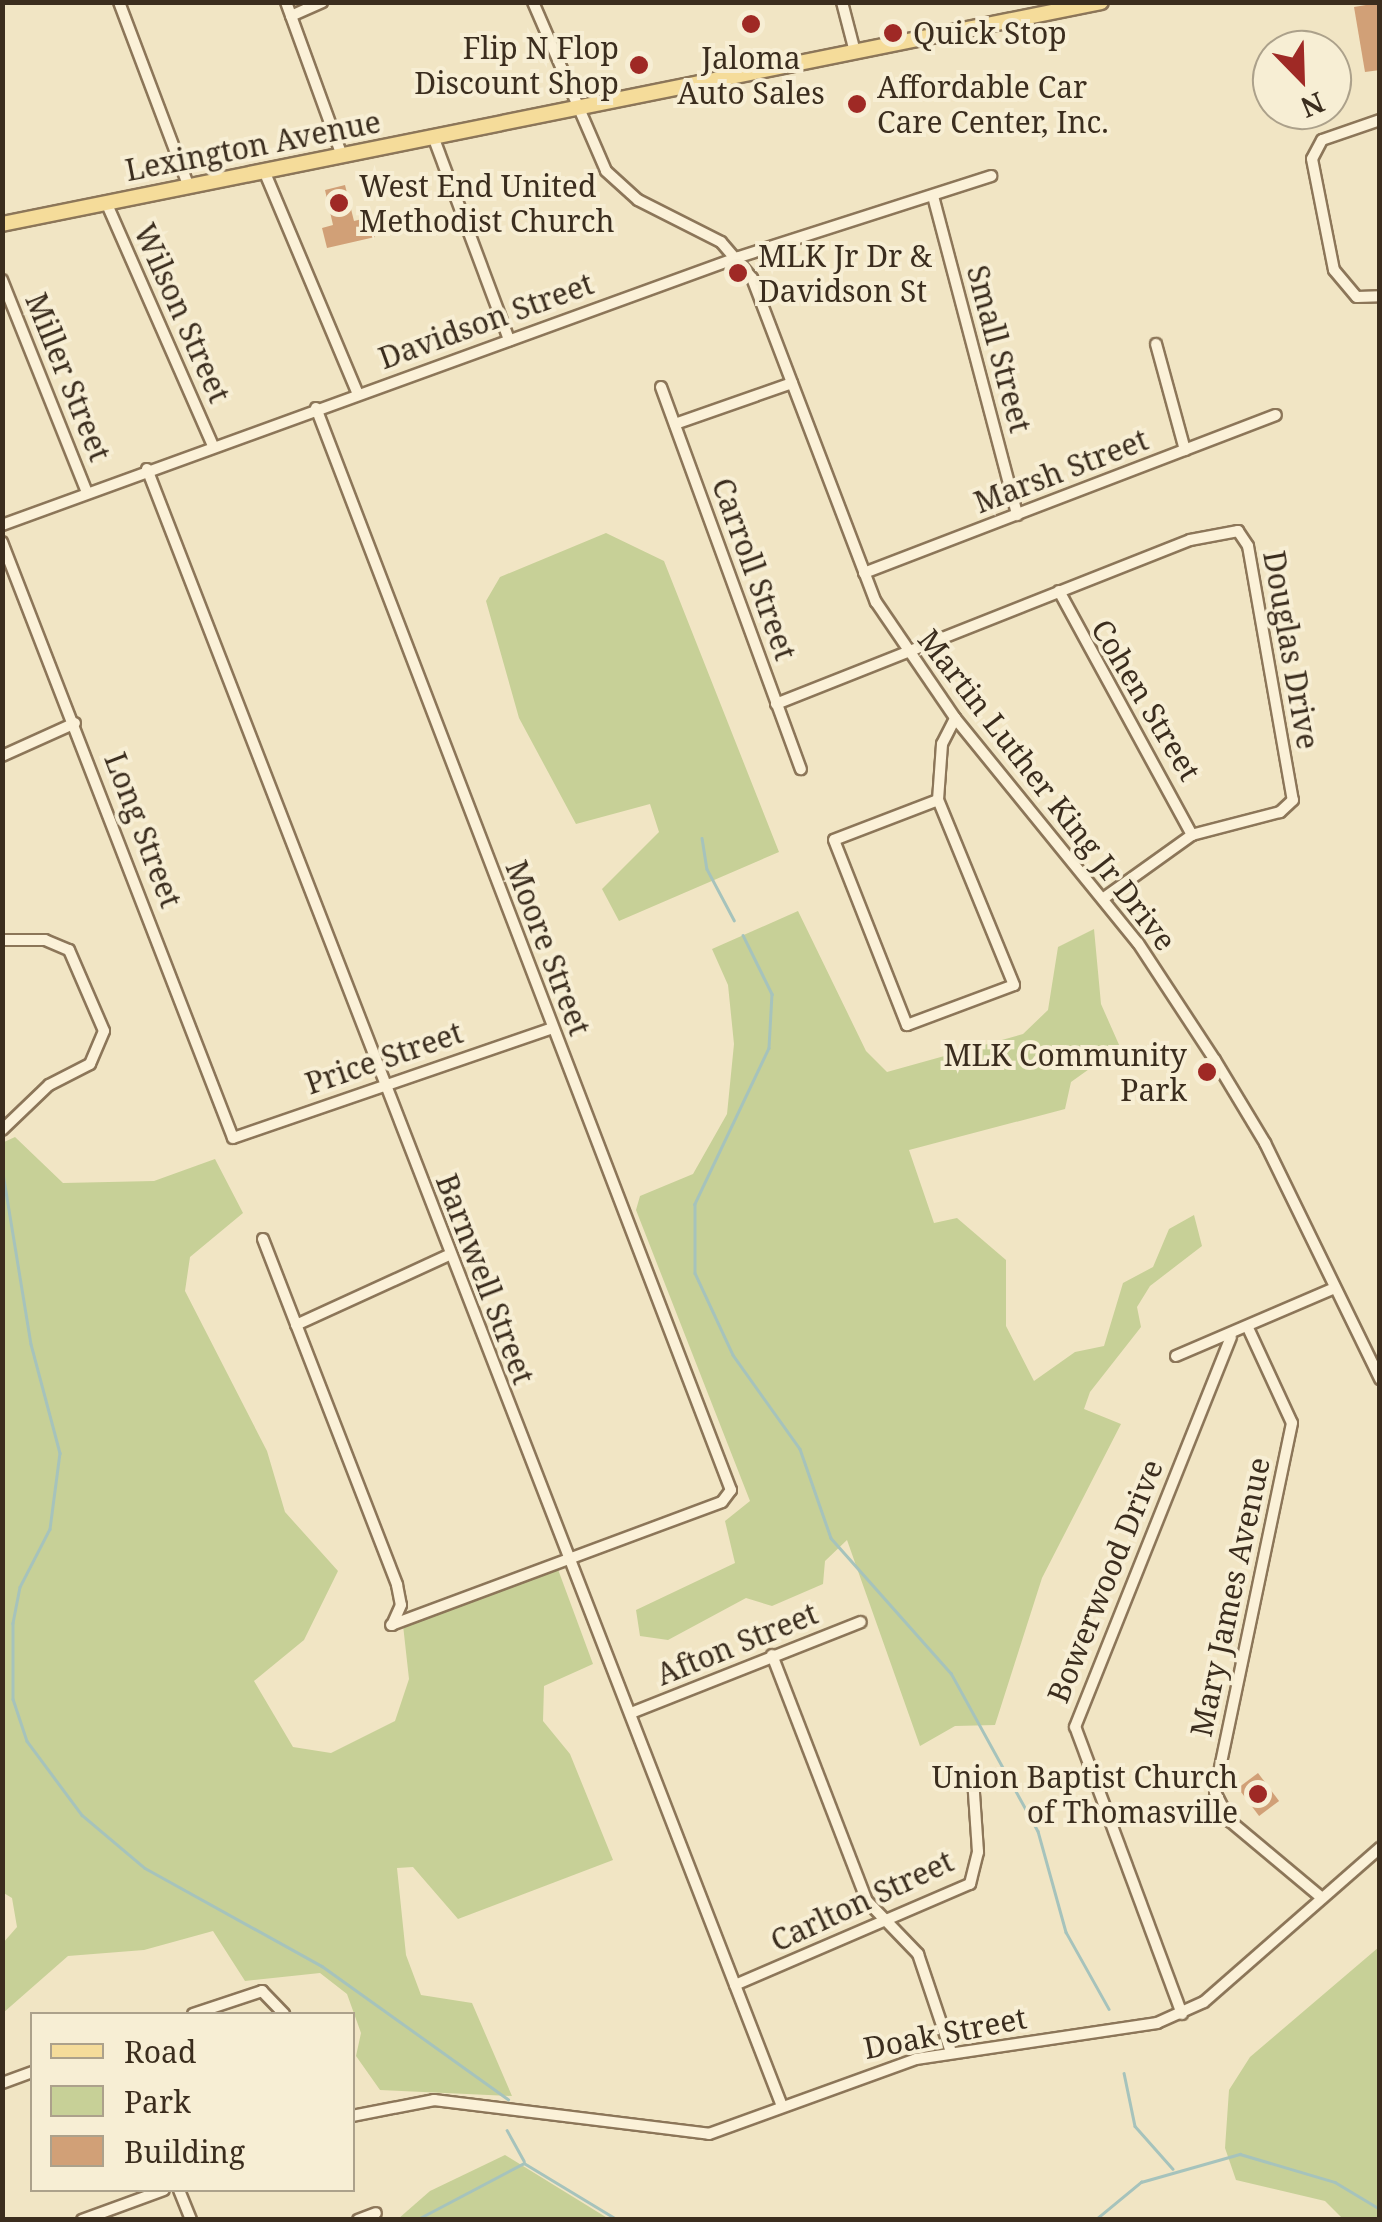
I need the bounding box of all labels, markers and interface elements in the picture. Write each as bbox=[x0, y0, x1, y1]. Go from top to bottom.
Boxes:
marker: Jaloma Auto Sales bbox=[740, 13, 762, 35]
place label: Quick Stop bbox=[913, 15, 1067, 51]
marker: Quick Stop bbox=[882, 22, 904, 44]
place label: Flip N Flop Discount Shop bbox=[414, 30, 619, 100]
north arrow bbox=[1252, 30, 1352, 130]
place label: Jaloma Auto Sales bbox=[677, 40, 825, 110]
marker: Flip N Flop Discount Shop bbox=[628, 54, 650, 76]
place label: Affordable Car Care Center, Inc. bbox=[877, 69, 1109, 140]
text: N bbox=[1295, 84, 1331, 128]
marker: Affordable Car Care Center, Inc. bbox=[846, 93, 868, 115]
street label: Lexington Avenue bbox=[122, 104, 384, 188]
place label: West End United Methodist Church bbox=[359, 168, 614, 238]
marker: West End United Methodist Church bbox=[328, 192, 350, 214]
street label: Wilson Street bbox=[127, 218, 237, 408]
place label: MLK Jr Dr & Davidson St bbox=[758, 238, 932, 308]
street label: Small Street bbox=[959, 261, 1039, 437]
marker: MLK Jr Dr & Davidson St bbox=[727, 262, 749, 284]
street label: Davidson Street bbox=[374, 265, 598, 377]
street label: Miller Street bbox=[18, 288, 118, 466]
street label: Marsh Street bbox=[969, 421, 1153, 521]
street label: Carroll Street bbox=[704, 473, 804, 665]
street label: Douglas Drive bbox=[1256, 548, 1326, 752]
street label: Cohen Street bbox=[1084, 613, 1208, 787]
street label: Martin Luther King Jr Drive bbox=[911, 622, 1183, 958]
street label: Long Street bbox=[97, 747, 189, 913]
street label: Moore Street bbox=[498, 855, 598, 1041]
street label: Price Street bbox=[301, 1014, 467, 1102]
place label: MLK Community Park bbox=[943, 1037, 1187, 1108]
marker: MLK Community Park bbox=[1196, 1061, 1218, 1083]
street label: Barnwell Street bbox=[428, 1169, 542, 1389]
street label: Bowerwood Drive bbox=[1040, 1454, 1170, 1708]
street label: Mary James Avenue bbox=[1183, 1454, 1277, 1740]
street label: Afton Street bbox=[651, 1595, 823, 1693]
place label: Union Baptist Church of Thomasville bbox=[932, 1759, 1238, 1830]
marker: Union Baptist Church of Thomasville bbox=[1247, 1783, 1269, 1805]
street label: Carlton Street bbox=[765, 1843, 959, 1959]
street label: Doak Street bbox=[861, 2000, 1029, 2066]
legend bbox=[30, 2012, 355, 2192]
text: Road bbox=[124, 2031, 196, 2072]
text: Park bbox=[124, 2081, 191, 2122]
text: Building bbox=[124, 2131, 245, 2172]

